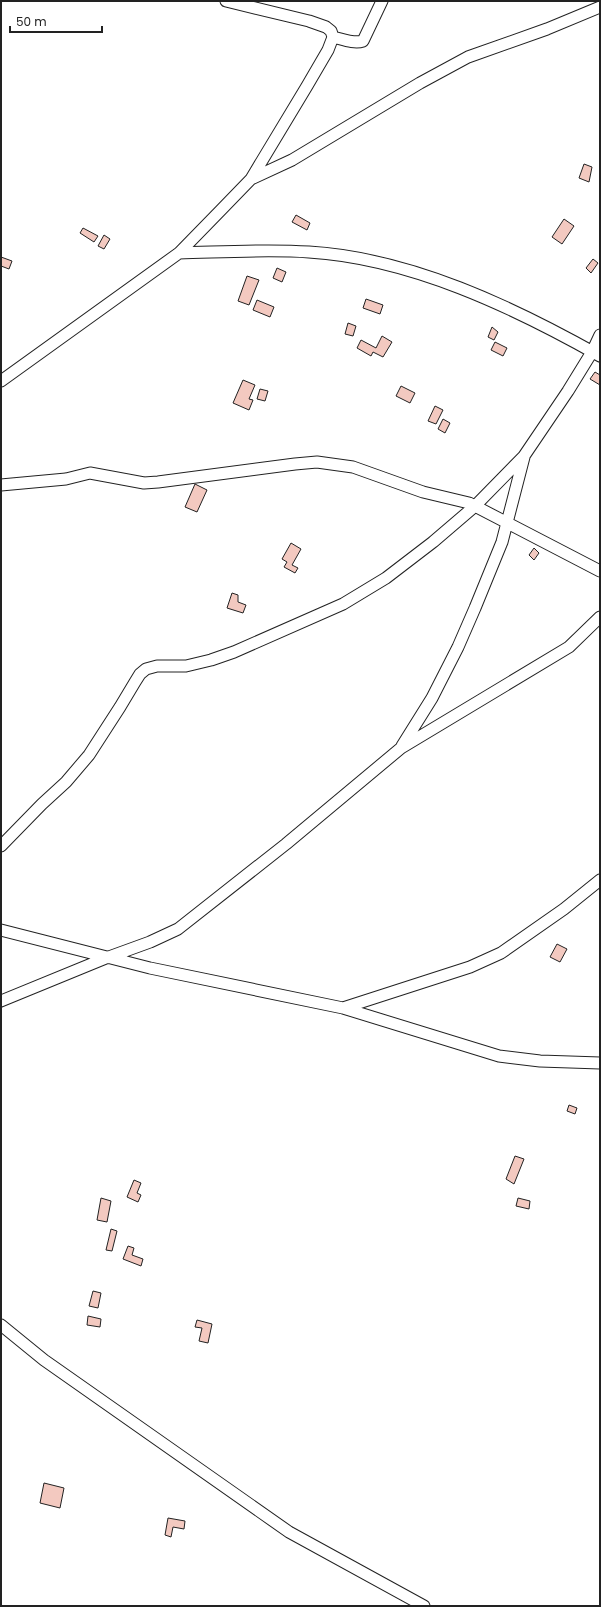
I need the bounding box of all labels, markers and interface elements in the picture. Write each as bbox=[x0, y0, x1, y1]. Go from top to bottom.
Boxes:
scale bar bbox=[10, 8, 102, 34]
text: 50 m bbox=[16, 13, 47, 30]

